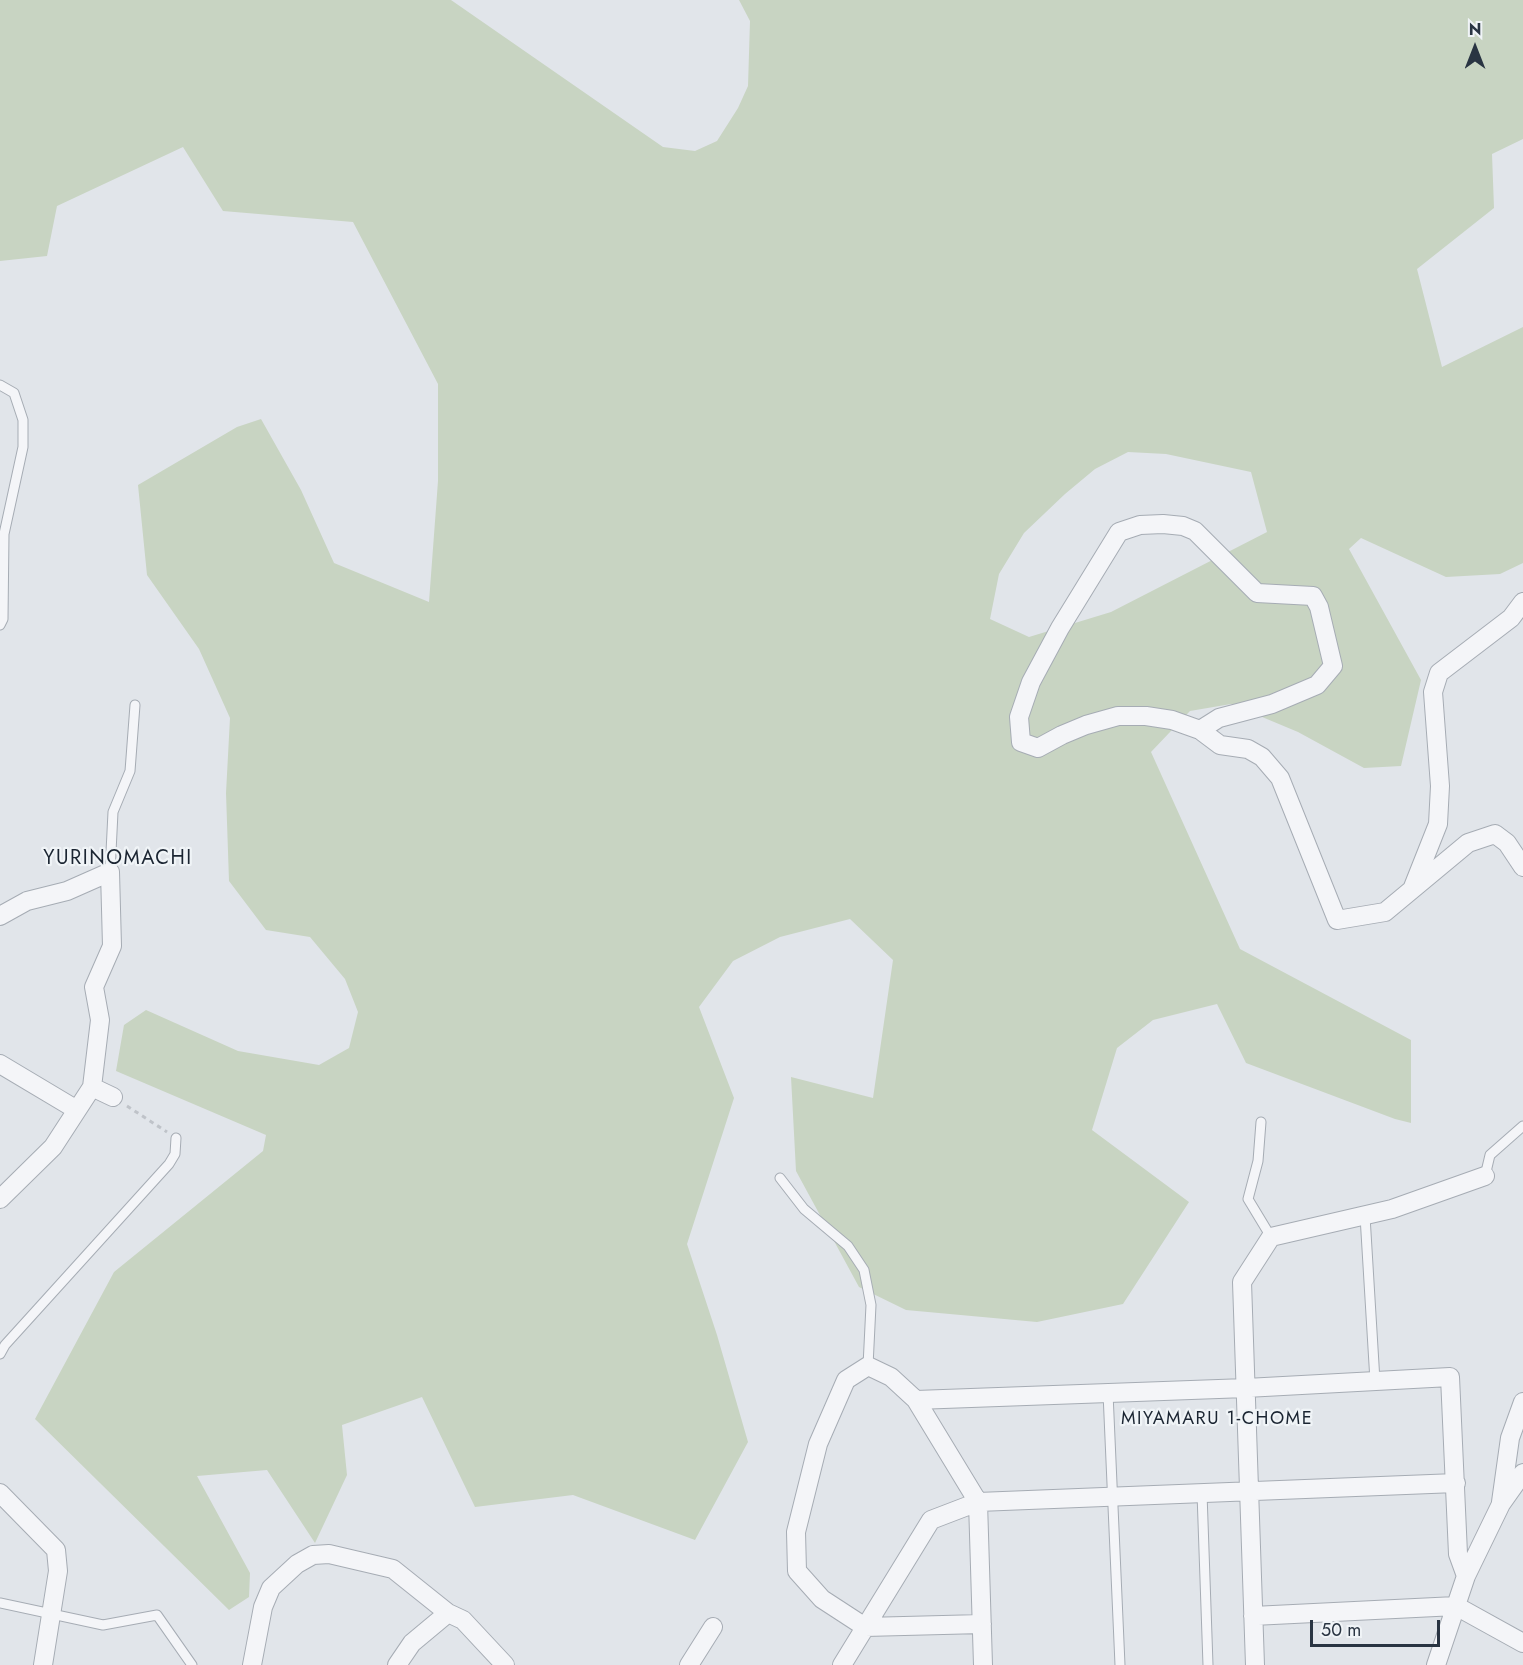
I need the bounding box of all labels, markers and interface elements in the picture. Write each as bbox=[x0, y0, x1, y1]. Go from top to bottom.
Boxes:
north arrow bbox=[1445, 18, 1505, 78]
text: N bbox=[1469, 18, 1481, 41]
district label: YURINOMACHI bbox=[43, 847, 193, 871]
district label: MIYAMARU 1-CHOME bbox=[1121, 1409, 1313, 1431]
scale bar bbox=[1313, 1608, 1444, 1646]
text: 50 m bbox=[1321, 1617, 1361, 1643]

